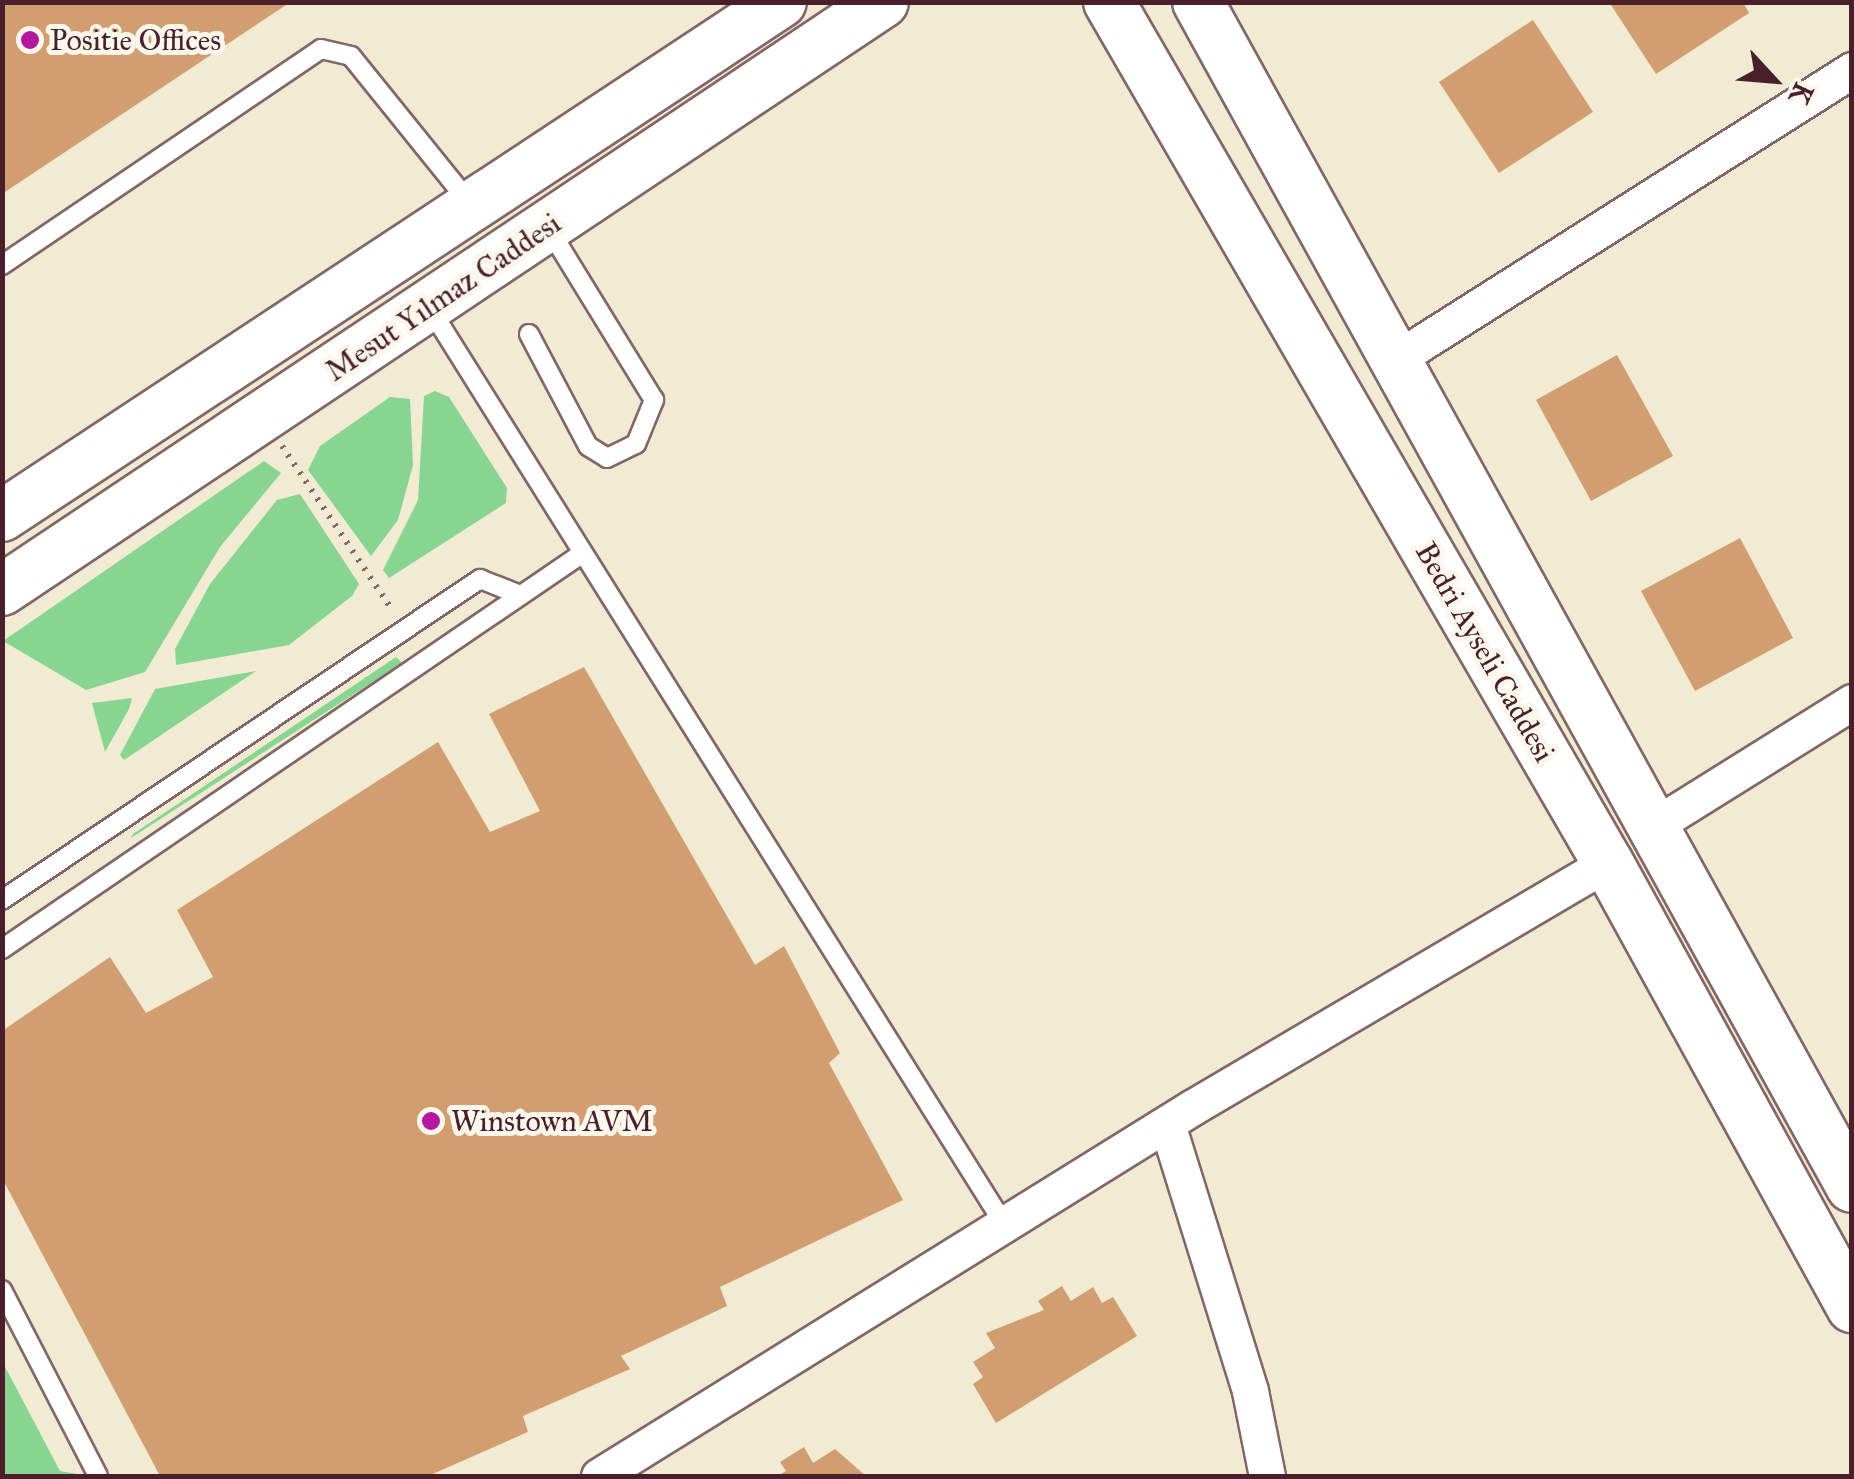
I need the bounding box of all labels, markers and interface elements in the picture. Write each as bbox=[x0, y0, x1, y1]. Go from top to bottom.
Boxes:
place label: Positie Offices bbox=[50, 22, 221, 58]
marker: Positie Offices bbox=[19, 29, 41, 51]
north arrow bbox=[1724, 30, 1824, 130]
text: K bbox=[1781, 77, 1821, 110]
street label: Mesut Yılmaz Caddesi bbox=[319, 205, 567, 389]
street label: Bedri Ayseli Caddesi bbox=[1407, 536, 1563, 768]
place label: Winstown AVM bbox=[451, 1103, 653, 1139]
marker: Winstown AVM bbox=[420, 1110, 442, 1132]

